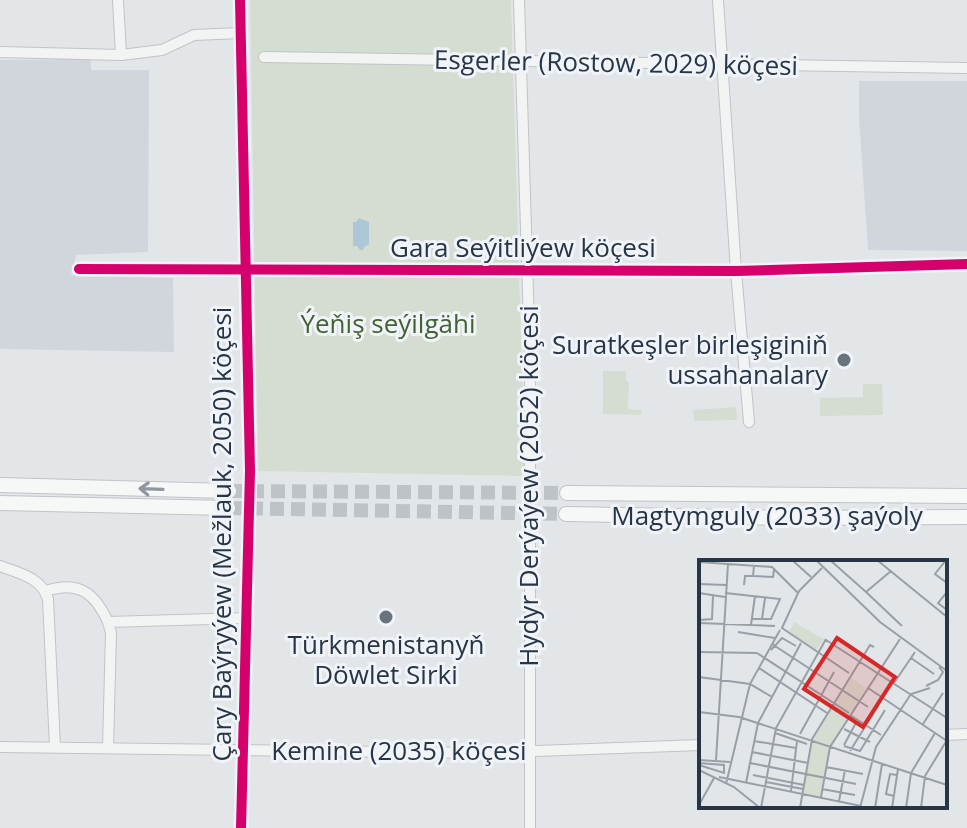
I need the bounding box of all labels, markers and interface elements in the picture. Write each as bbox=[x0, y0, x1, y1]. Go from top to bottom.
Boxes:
street label: Esgerler (Rostow, 2029) köçesi bbox=[434, 41, 798, 83]
street label: Gara Seýitliýew köçesi bbox=[390, 229, 656, 265]
park label: Ýeňiş seýilgähi bbox=[300, 305, 476, 341]
street label: Hydyr Derýaýew (2052) köçesi bbox=[510, 305, 546, 667]
street label: Çary Baýryýew (Mežlauk, 2050) köçesi bbox=[203, 307, 239, 761]
place label: Suratkeşler birleşiginiň ussahanalary bbox=[552, 326, 829, 392]
marker: Suratkeşler birleşiginiň ussahanalary bbox=[835, 351, 853, 369]
one-way arrow bbox=[138, 481, 165, 497]
street label: Magtymguly (2033) şaýoly bbox=[611, 497, 924, 533]
inset map bbox=[699, 560, 947, 808]
marker: Türkmenistanyň Döwlet Sirki bbox=[377, 608, 395, 626]
place label: Türkmenistanyň Döwlet Sirki bbox=[288, 626, 484, 692]
street label: Kemine (2035) köçesi bbox=[271, 732, 527, 768]

